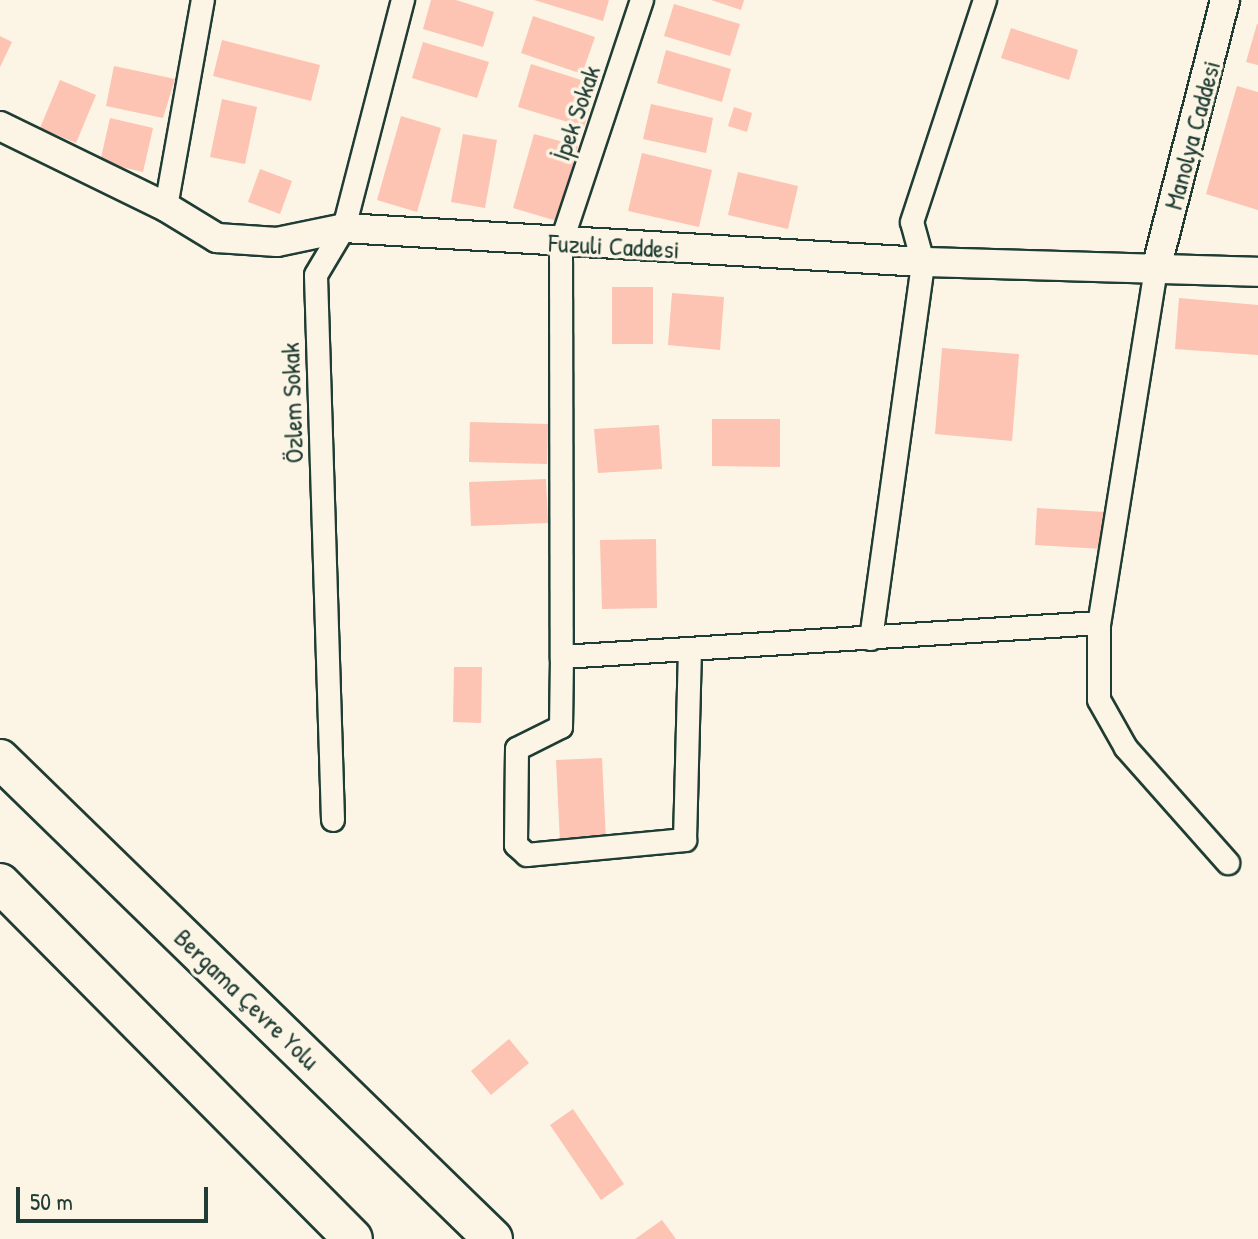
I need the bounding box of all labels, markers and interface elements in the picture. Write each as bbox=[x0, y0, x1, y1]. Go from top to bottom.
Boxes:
street label: Manolya Caddesi bbox=[1157, 57, 1227, 213]
street label: İpek Sokak bbox=[545, 61, 607, 165]
street label: Fuzuli Caddesi bbox=[548, 227, 680, 265]
street label: Özlem Sokak bbox=[274, 342, 310, 464]
street label: Bergama Çevre Yolu bbox=[168, 922, 326, 1076]
scale bar bbox=[20, 1171, 212, 1221]
text: 50 m bbox=[30, 1185, 73, 1217]

